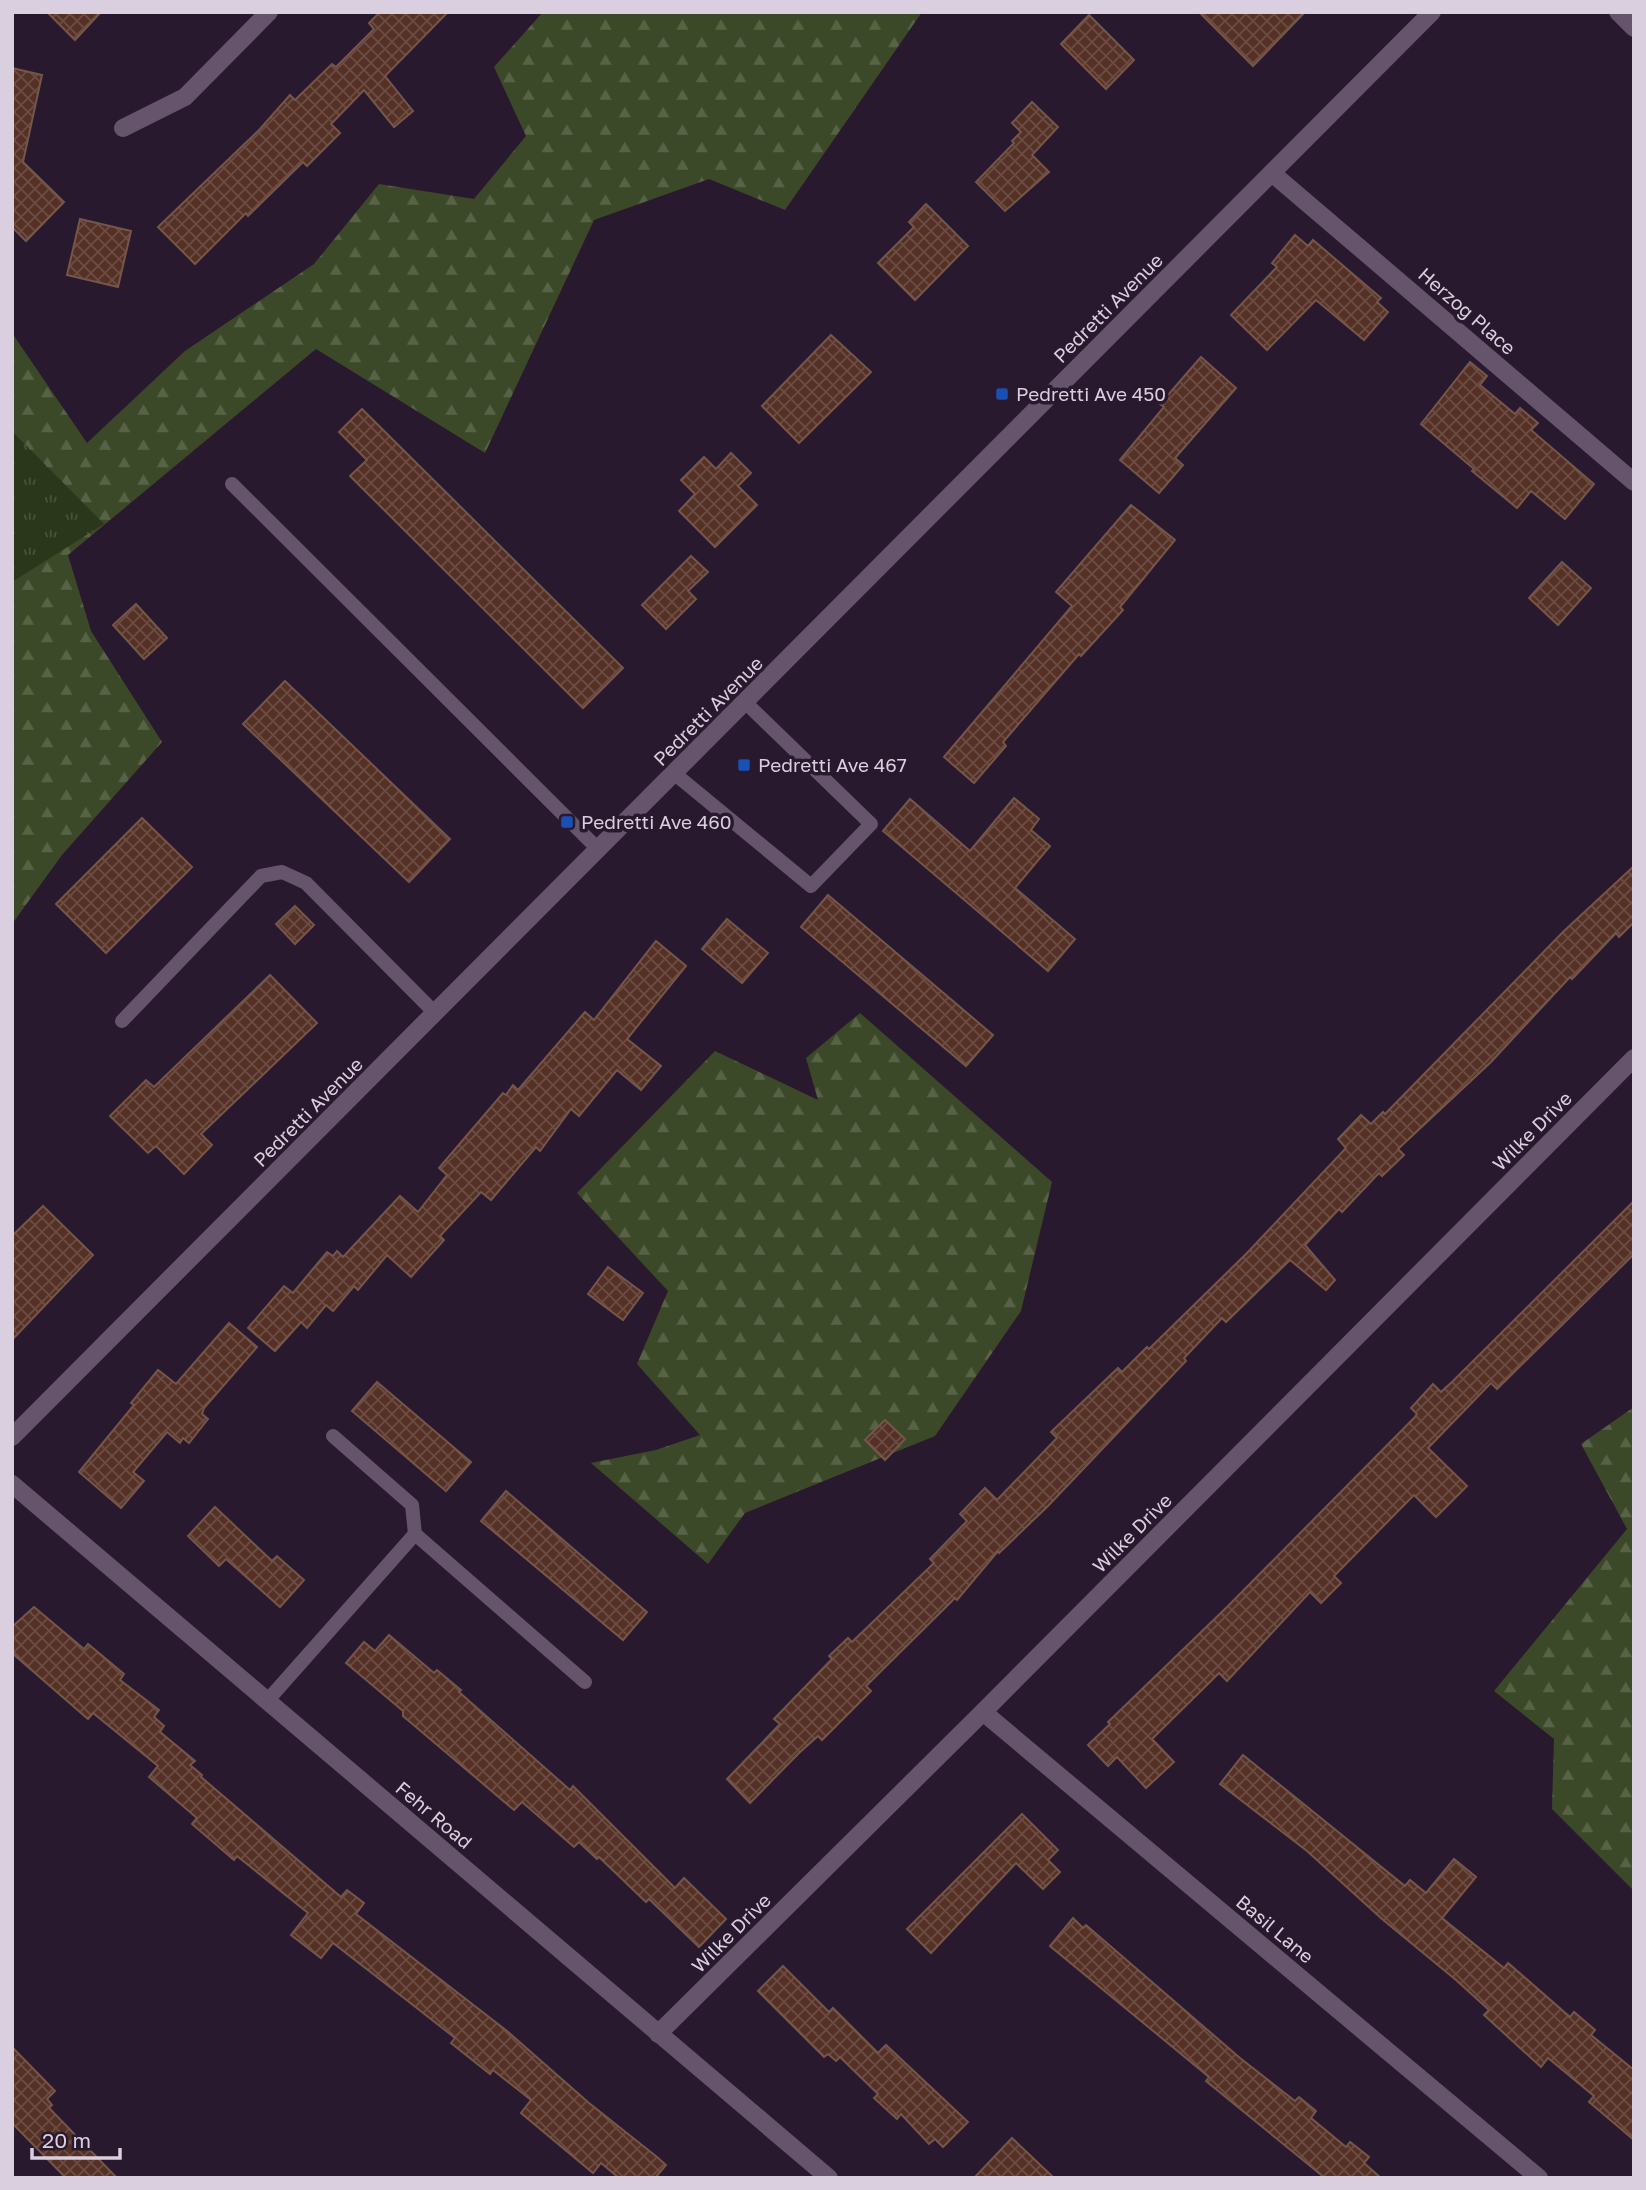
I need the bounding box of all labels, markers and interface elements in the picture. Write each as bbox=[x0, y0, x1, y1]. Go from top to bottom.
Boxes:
street label: Pedretti Avenue bbox=[1048, 248, 1167, 367]
street label: Herzog Place bbox=[1414, 262, 1521, 359]
place label: Pedretti Ave 450 bbox=[1016, 382, 1166, 405]
marker: Pedretti Ave 450 bbox=[994, 386, 1010, 402]
street label: Pedretti Avenue bbox=[648, 651, 767, 770]
place label: Pedretti Ave 467 bbox=[758, 753, 907, 776]
marker: Pedretti Ave 467 bbox=[736, 757, 752, 773]
place label: Pedretti Ave 460 bbox=[581, 810, 732, 833]
marker: Pedretti Ave 460 bbox=[559, 814, 575, 830]
street label: Pedretti Avenue bbox=[248, 1052, 367, 1171]
street label: Wilke Drive bbox=[1487, 1086, 1576, 1175]
street label: Wilke Drive bbox=[1087, 1488, 1176, 1577]
street label: Fehr Road bbox=[391, 1776, 477, 1853]
street label: Wilke Drive bbox=[686, 1888, 775, 1977]
street label: Basil Lane bbox=[1232, 1890, 1319, 1968]
scale bar bbox=[32, 2116, 119, 2160]
text: 20 m bbox=[42, 2127, 91, 2153]

